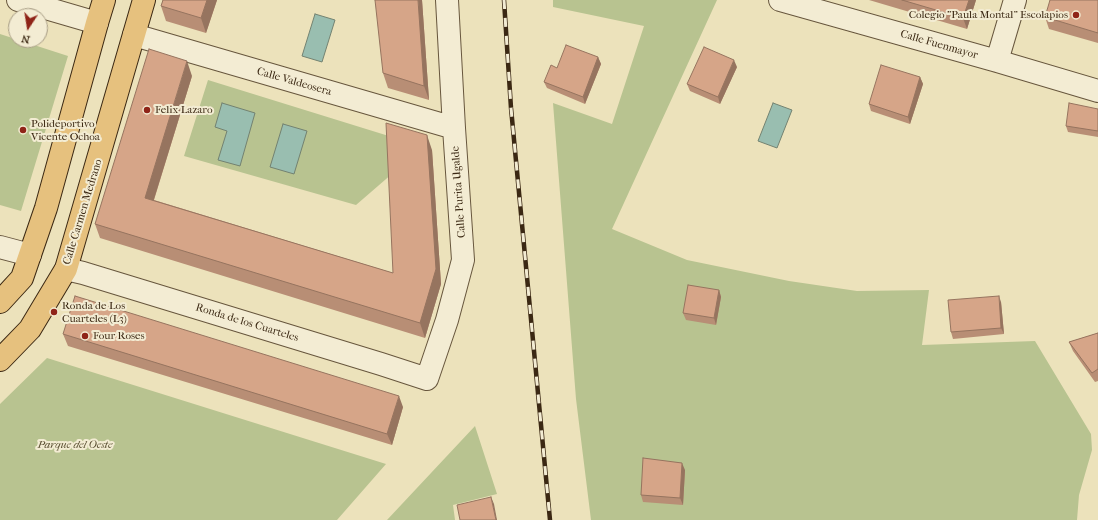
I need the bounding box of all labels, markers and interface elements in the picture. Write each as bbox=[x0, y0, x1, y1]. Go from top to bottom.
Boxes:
north arrow bbox=[8, 8, 48, 48]
place label: Colegio "Paula Montal" Escolapios bbox=[909, 8, 1068, 22]
marker: Colegio "Paula Montal" Escolapios bbox=[1071, 10, 1081, 20]
street label: Calle Fuenmayor bbox=[899, 28, 979, 62]
text: N bbox=[20, 32, 31, 46]
street label: Calle Valdeosera bbox=[255, 65, 333, 99]
place label: Felix Lazaro bbox=[155, 103, 213, 117]
marker: Felix Lazaro bbox=[142, 105, 152, 115]
place label: Polideportivo Vicente Ochoa bbox=[31, 117, 100, 143]
marker: Polideportivo Vicente Ochoa bbox=[18, 125, 28, 135]
street label: Calle Purita Ugalde bbox=[449, 146, 469, 238]
street label: Calle Carmen Medrano bbox=[61, 158, 105, 266]
place label: Ronda de Los Cuarteles (L3) bbox=[62, 299, 127, 325]
street label: Ronda de los Cuarteles bbox=[194, 301, 300, 345]
marker: Ronda de Los Cuarteles (L3) bbox=[49, 307, 59, 317]
place label: Four Roses bbox=[93, 329, 145, 343]
marker: Four Roses bbox=[80, 331, 90, 341]
park label: Parque del Oeste bbox=[38, 438, 112, 452]

